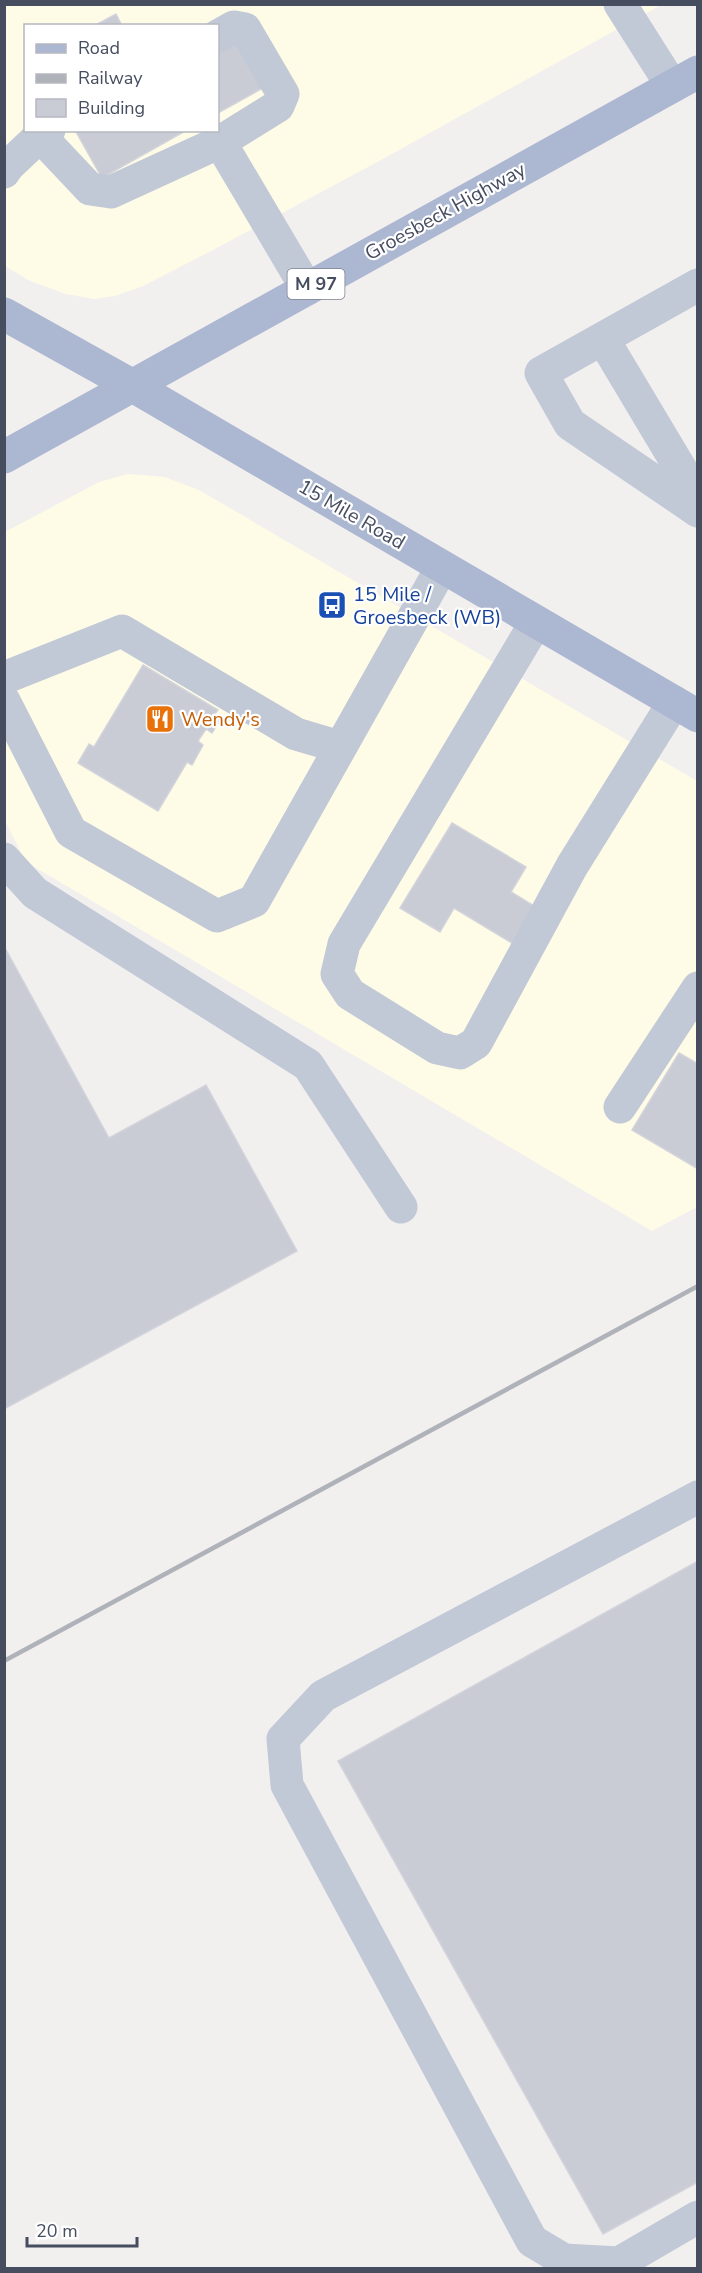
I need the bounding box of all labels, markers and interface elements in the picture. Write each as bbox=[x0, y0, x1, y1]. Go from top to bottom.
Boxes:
legend bbox=[24, 24, 219, 132]
text: Road bbox=[78, 36, 120, 60]
text: Railway bbox=[78, 66, 143, 90]
text: Building bbox=[78, 96, 145, 120]
street label: Groesbeck Highway bbox=[360, 156, 531, 267]
road number: M 97 bbox=[288, 269, 344, 299]
street label: 15 Mile Road bbox=[293, 473, 410, 556]
place label: 15 Mile / Groesbeck (WB) bbox=[353, 581, 501, 631]
bus stop icon: 15 Mile / Groesbeck (WB) bbox=[316, 589, 348, 621]
restaurant icon: Wendy's bbox=[144, 703, 176, 735]
place label: Wendy's bbox=[181, 706, 260, 733]
scale bar bbox=[27, 2210, 136, 2248]
text: 20 m bbox=[36, 2219, 78, 2243]

